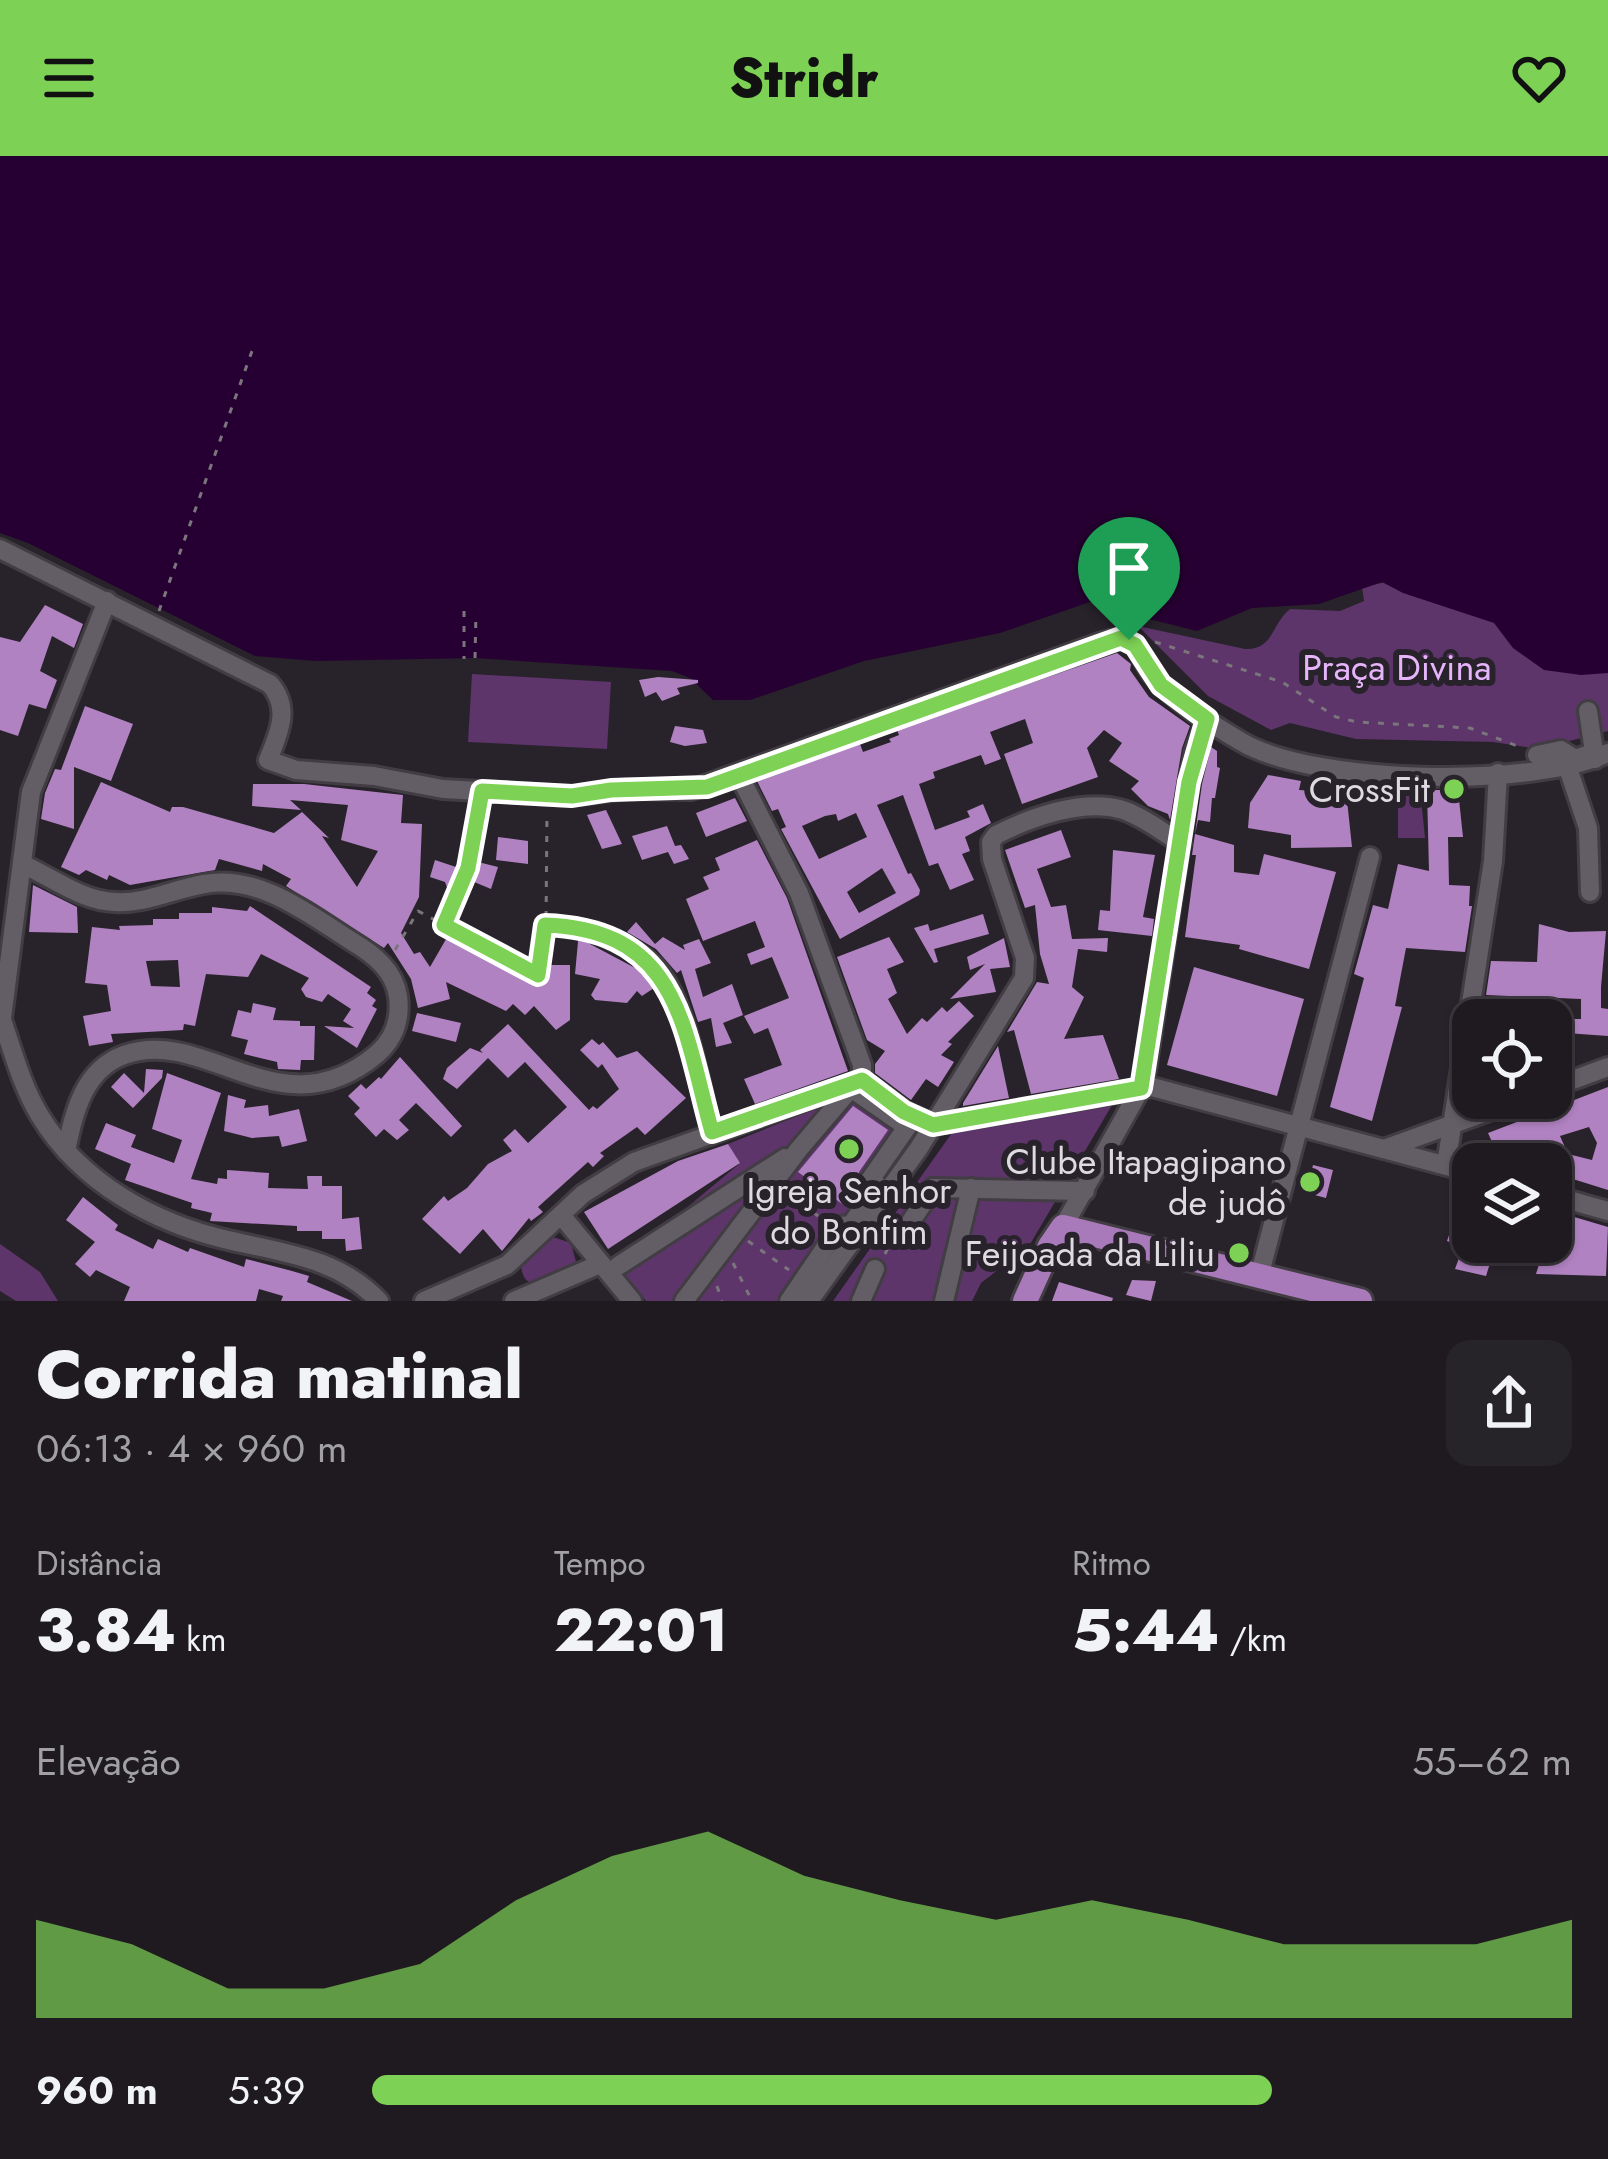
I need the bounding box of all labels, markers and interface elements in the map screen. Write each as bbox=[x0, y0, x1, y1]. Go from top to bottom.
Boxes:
text: Stridr bbox=[729, 39, 879, 117]
icon: menu bbox=[36, 45, 102, 111]
icon: heart bbox=[1506, 45, 1572, 111]
pin bbox=[1078, 517, 1180, 640]
icon: arrive bbox=[1096, 535, 1162, 601]
park label: Praça Divina bbox=[1302, 641, 1492, 693]
place label: CrossFit bbox=[1309, 763, 1430, 815]
marker: CrossFit bbox=[1441, 776, 1467, 802]
map controls bbox=[1452, 999, 1572, 1263]
button: locate bbox=[1452, 999, 1572, 1119]
place label: Clube Itapagipano de judô bbox=[1005, 1135, 1286, 1228]
marker: Igreja Senhor do Bonfim bbox=[836, 1136, 862, 1162]
button: layers bbox=[1452, 1143, 1572, 1263]
place label: Igreja Senhor do Bonfim bbox=[747, 1164, 952, 1257]
marker: Clube Itapagipano de judô bbox=[1297, 1169, 1323, 1195]
place label: Feijoada da Liliu bbox=[965, 1227, 1215, 1279]
marker: Feijoada da Liliu bbox=[1226, 1240, 1252, 1266]
text: Corrida matinal bbox=[36, 1327, 523, 1423]
button: share bbox=[1446, 1340, 1572, 1466]
text: 06:13 · 4 × 960 m bbox=[36, 1420, 347, 1477]
text: Distância bbox=[36, 1540, 162, 1587]
text: Tempo bbox=[554, 1540, 646, 1587]
text: Ritmo bbox=[1072, 1540, 1151, 1587]
text: 3.84 bbox=[36, 1587, 176, 1674]
text: 22:01 bbox=[554, 1587, 728, 1674]
text: 5:44 bbox=[1072, 1587, 1220, 1674]
text: km bbox=[176, 1616, 227, 1663]
text: /km bbox=[1220, 1616, 1287, 1663]
text: Elevação bbox=[36, 1733, 181, 1790]
text: 55–62 m bbox=[1412, 1733, 1572, 1790]
text: 960 m bbox=[36, 2062, 158, 2119]
text: 5:39 bbox=[228, 2062, 305, 2119]

